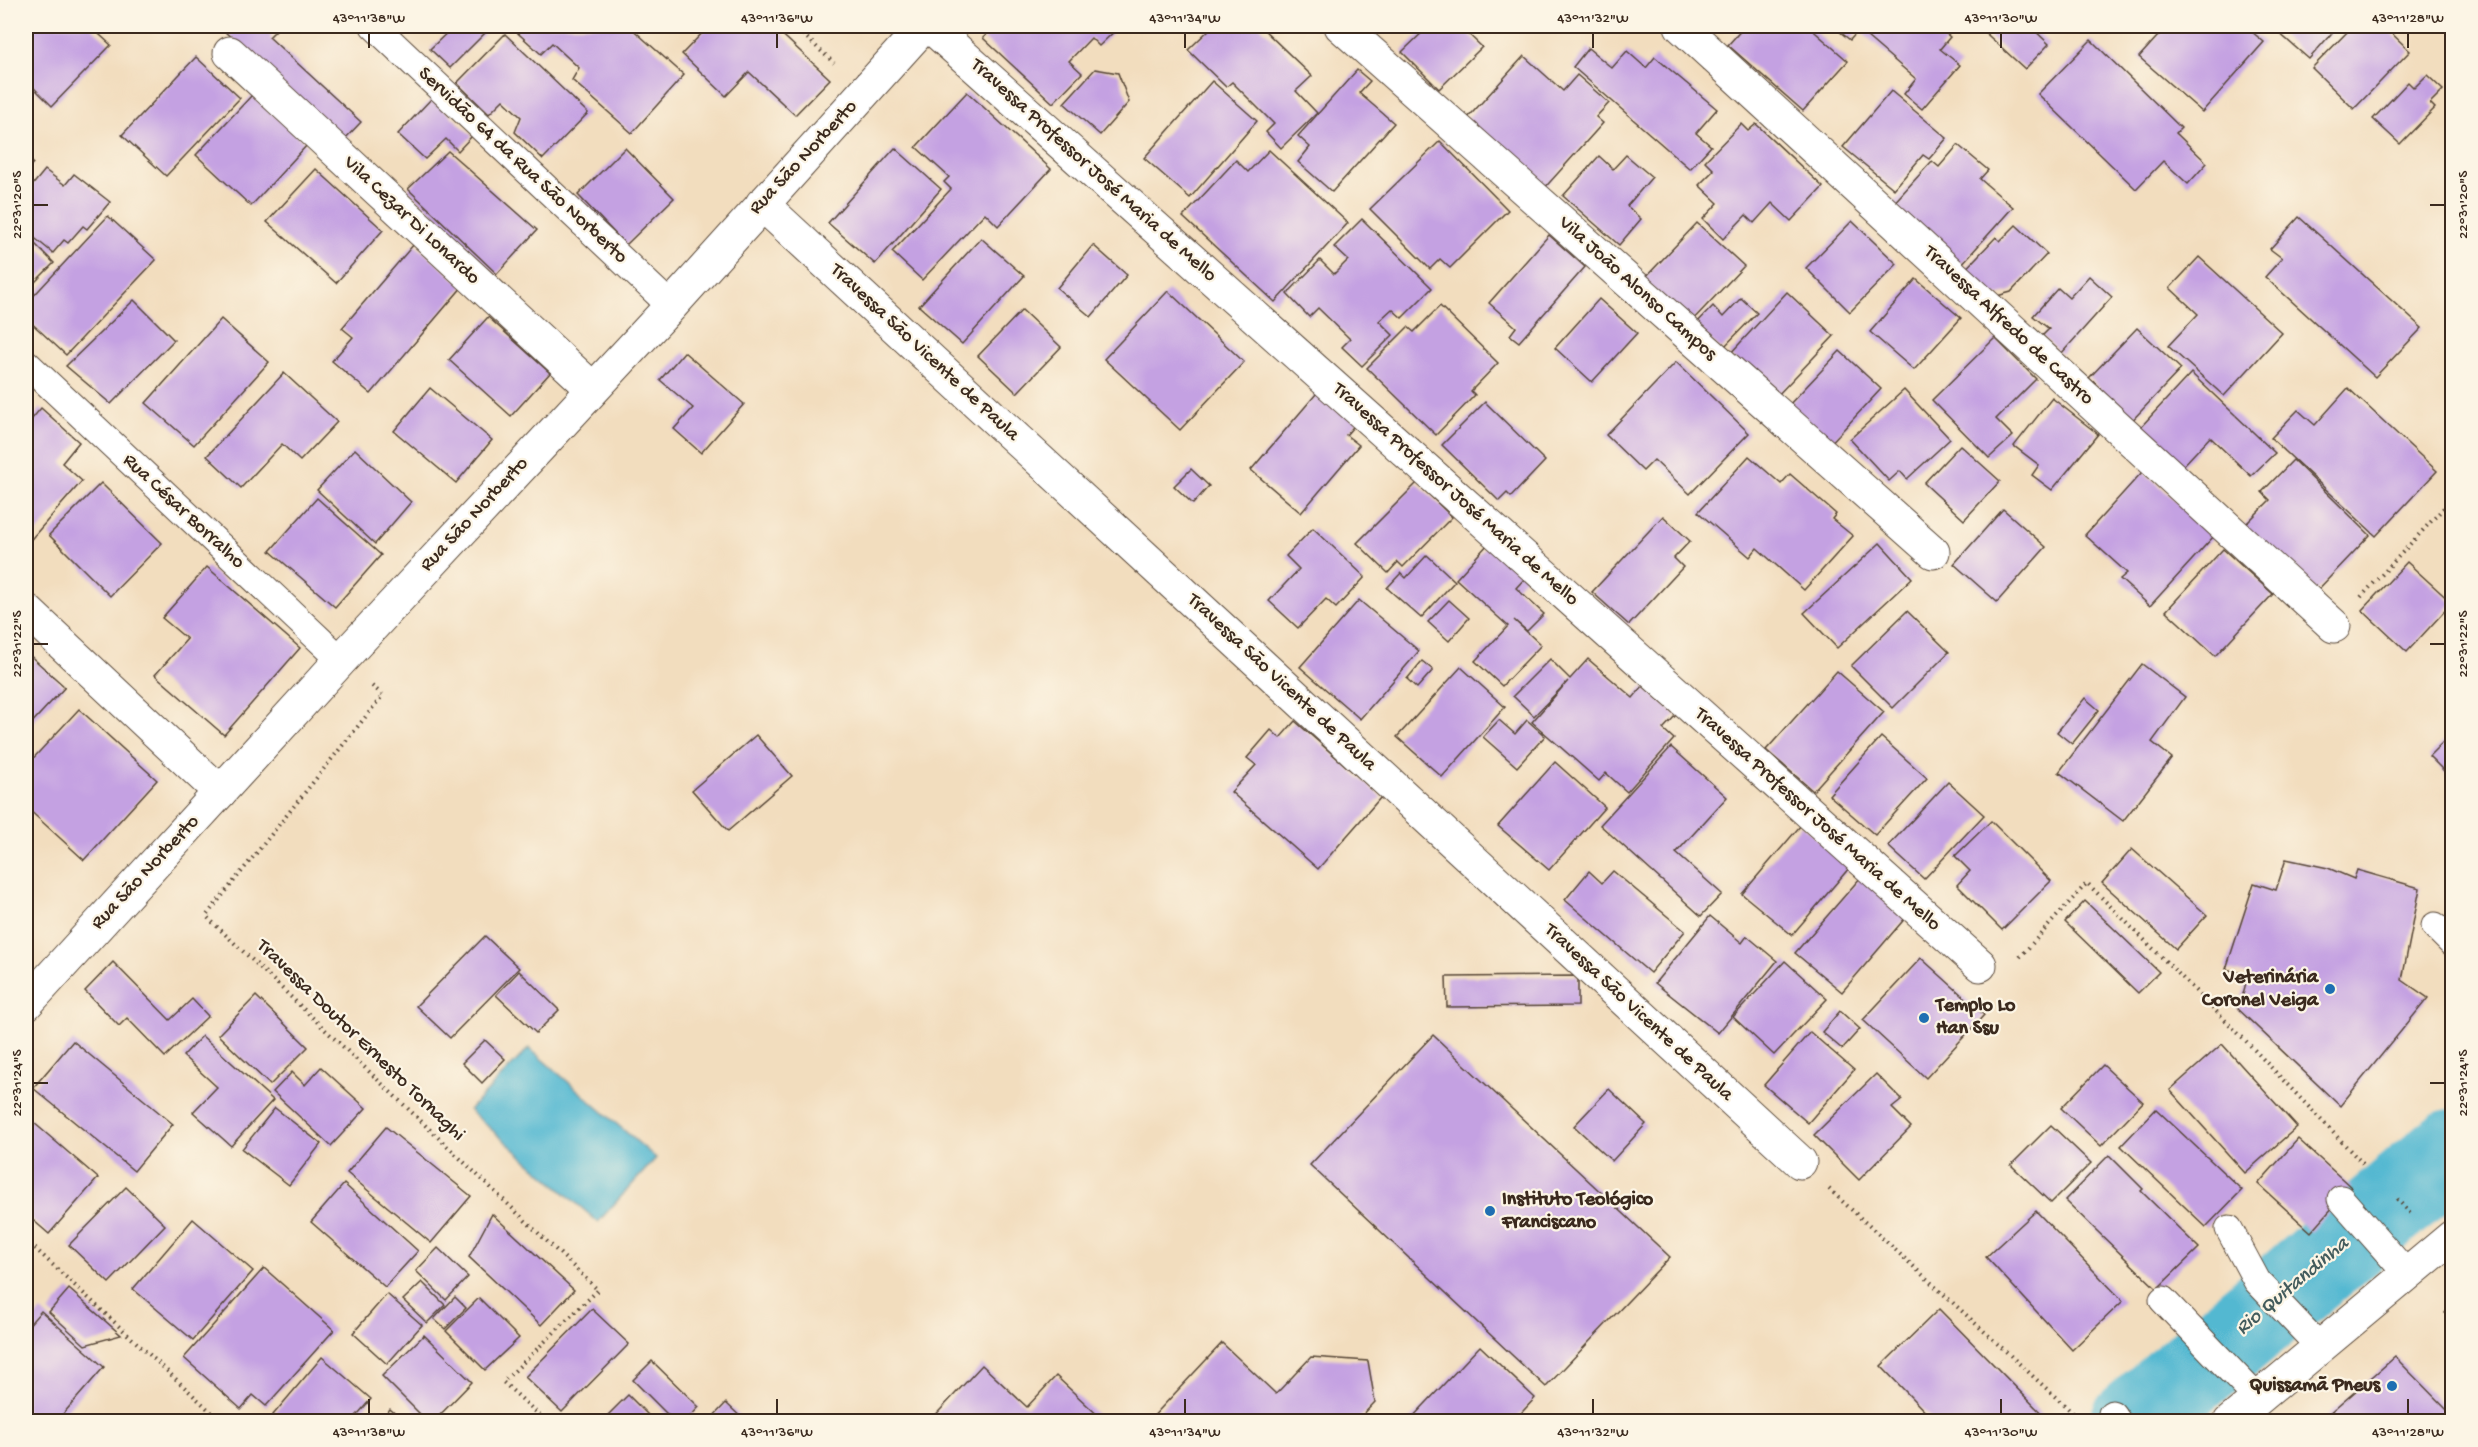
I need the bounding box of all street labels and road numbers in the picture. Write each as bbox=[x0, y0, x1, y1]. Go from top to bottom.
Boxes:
street label: Travessa Professor José Maria de Mello bbox=[964, 54, 1221, 288]
street label: Servidão 64 da Rua São Norberto bbox=[413, 63, 631, 269]
street label: Rua São Norberto bbox=[745, 96, 863, 220]
street label: Vila Cezar Di Lonardo bbox=[337, 151, 484, 290]
street label: Vila João Alonso Campos bbox=[1552, 211, 1721, 367]
street label: Travessa Alfredo de Castro bbox=[1918, 241, 2098, 411]
street label: Travessa São Vicente de Paula bbox=[824, 259, 1024, 447]
street label: Travessa Professor José Maria de Mello bbox=[1326, 378, 1583, 612]
street label: Rua César Borralho bbox=[117, 450, 249, 574]
street label: Rua São Norberto bbox=[416, 453, 534, 577]
street label: Travessa São Vicente de Paula bbox=[1181, 589, 1381, 777]
street label: Travessa Professor José Maria de Mello bbox=[1688, 703, 1945, 937]
street label: Rua São Norberto bbox=[87, 811, 205, 935]
street label: Travessa São Vicente de Paula bbox=[1538, 919, 1738, 1107]
street label: Travessa Doutor Ernesto Tornaghi bbox=[250, 934, 469, 1147]

